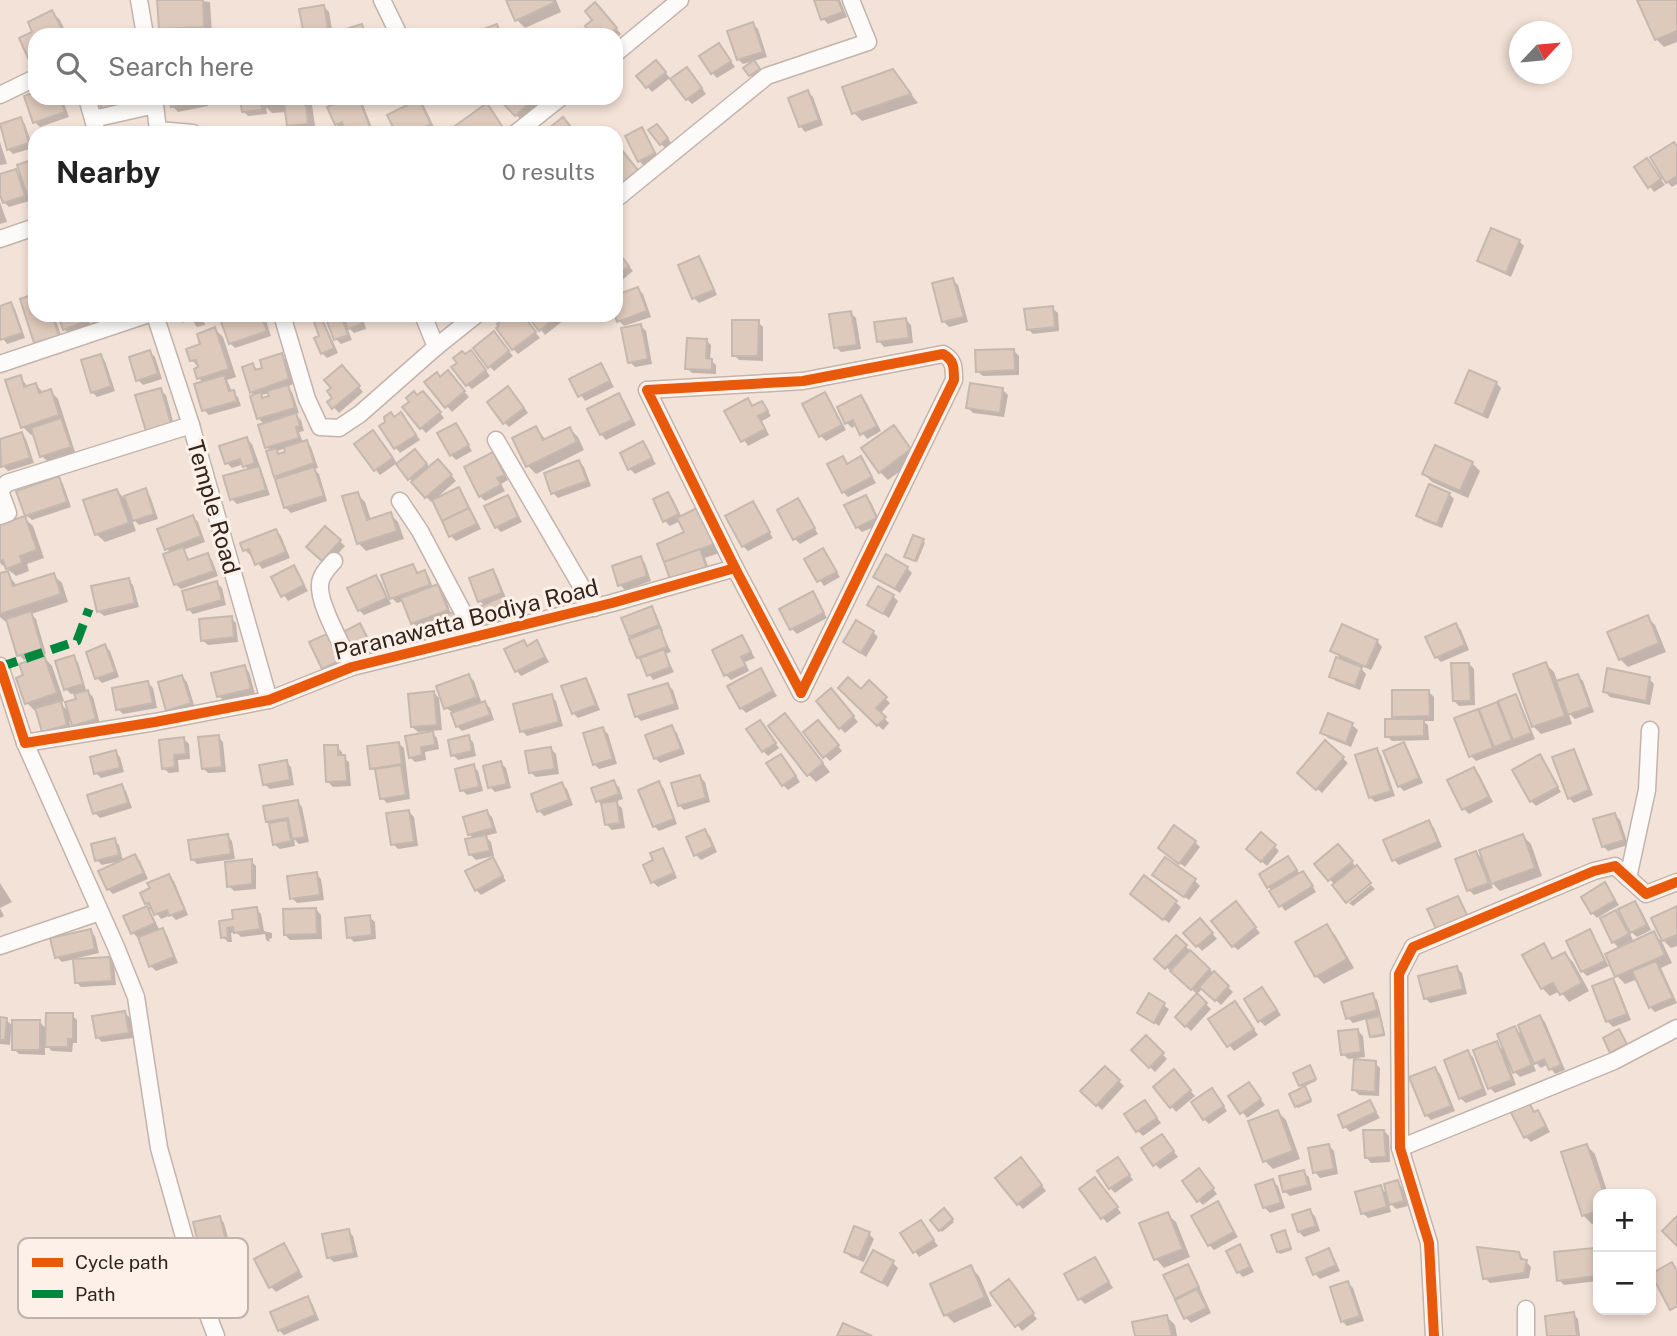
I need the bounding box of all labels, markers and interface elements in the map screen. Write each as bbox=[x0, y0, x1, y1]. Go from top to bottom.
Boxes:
north arrow bbox=[1509, 21, 1572, 84]
search box bbox=[28, 28, 623, 105]
icon: search bbox=[52, 48, 90, 86]
text: Search here bbox=[108, 51, 254, 82]
text: Nearby bbox=[56, 154, 160, 190]
text: 0 results bbox=[502, 158, 595, 185]
street label: Temple Road bbox=[182, 437, 246, 577]
street label: Paranawatta Bodiya Road bbox=[331, 573, 601, 665]
map controls bbox=[1593, 1189, 1656, 1315]
button: + bbox=[1593, 1189, 1656, 1252]
legend bbox=[18, 1238, 248, 1318]
text: Cycle path bbox=[75, 1251, 168, 1273]
button: − bbox=[1593, 1252, 1656, 1315]
text: Path bbox=[75, 1283, 115, 1305]

